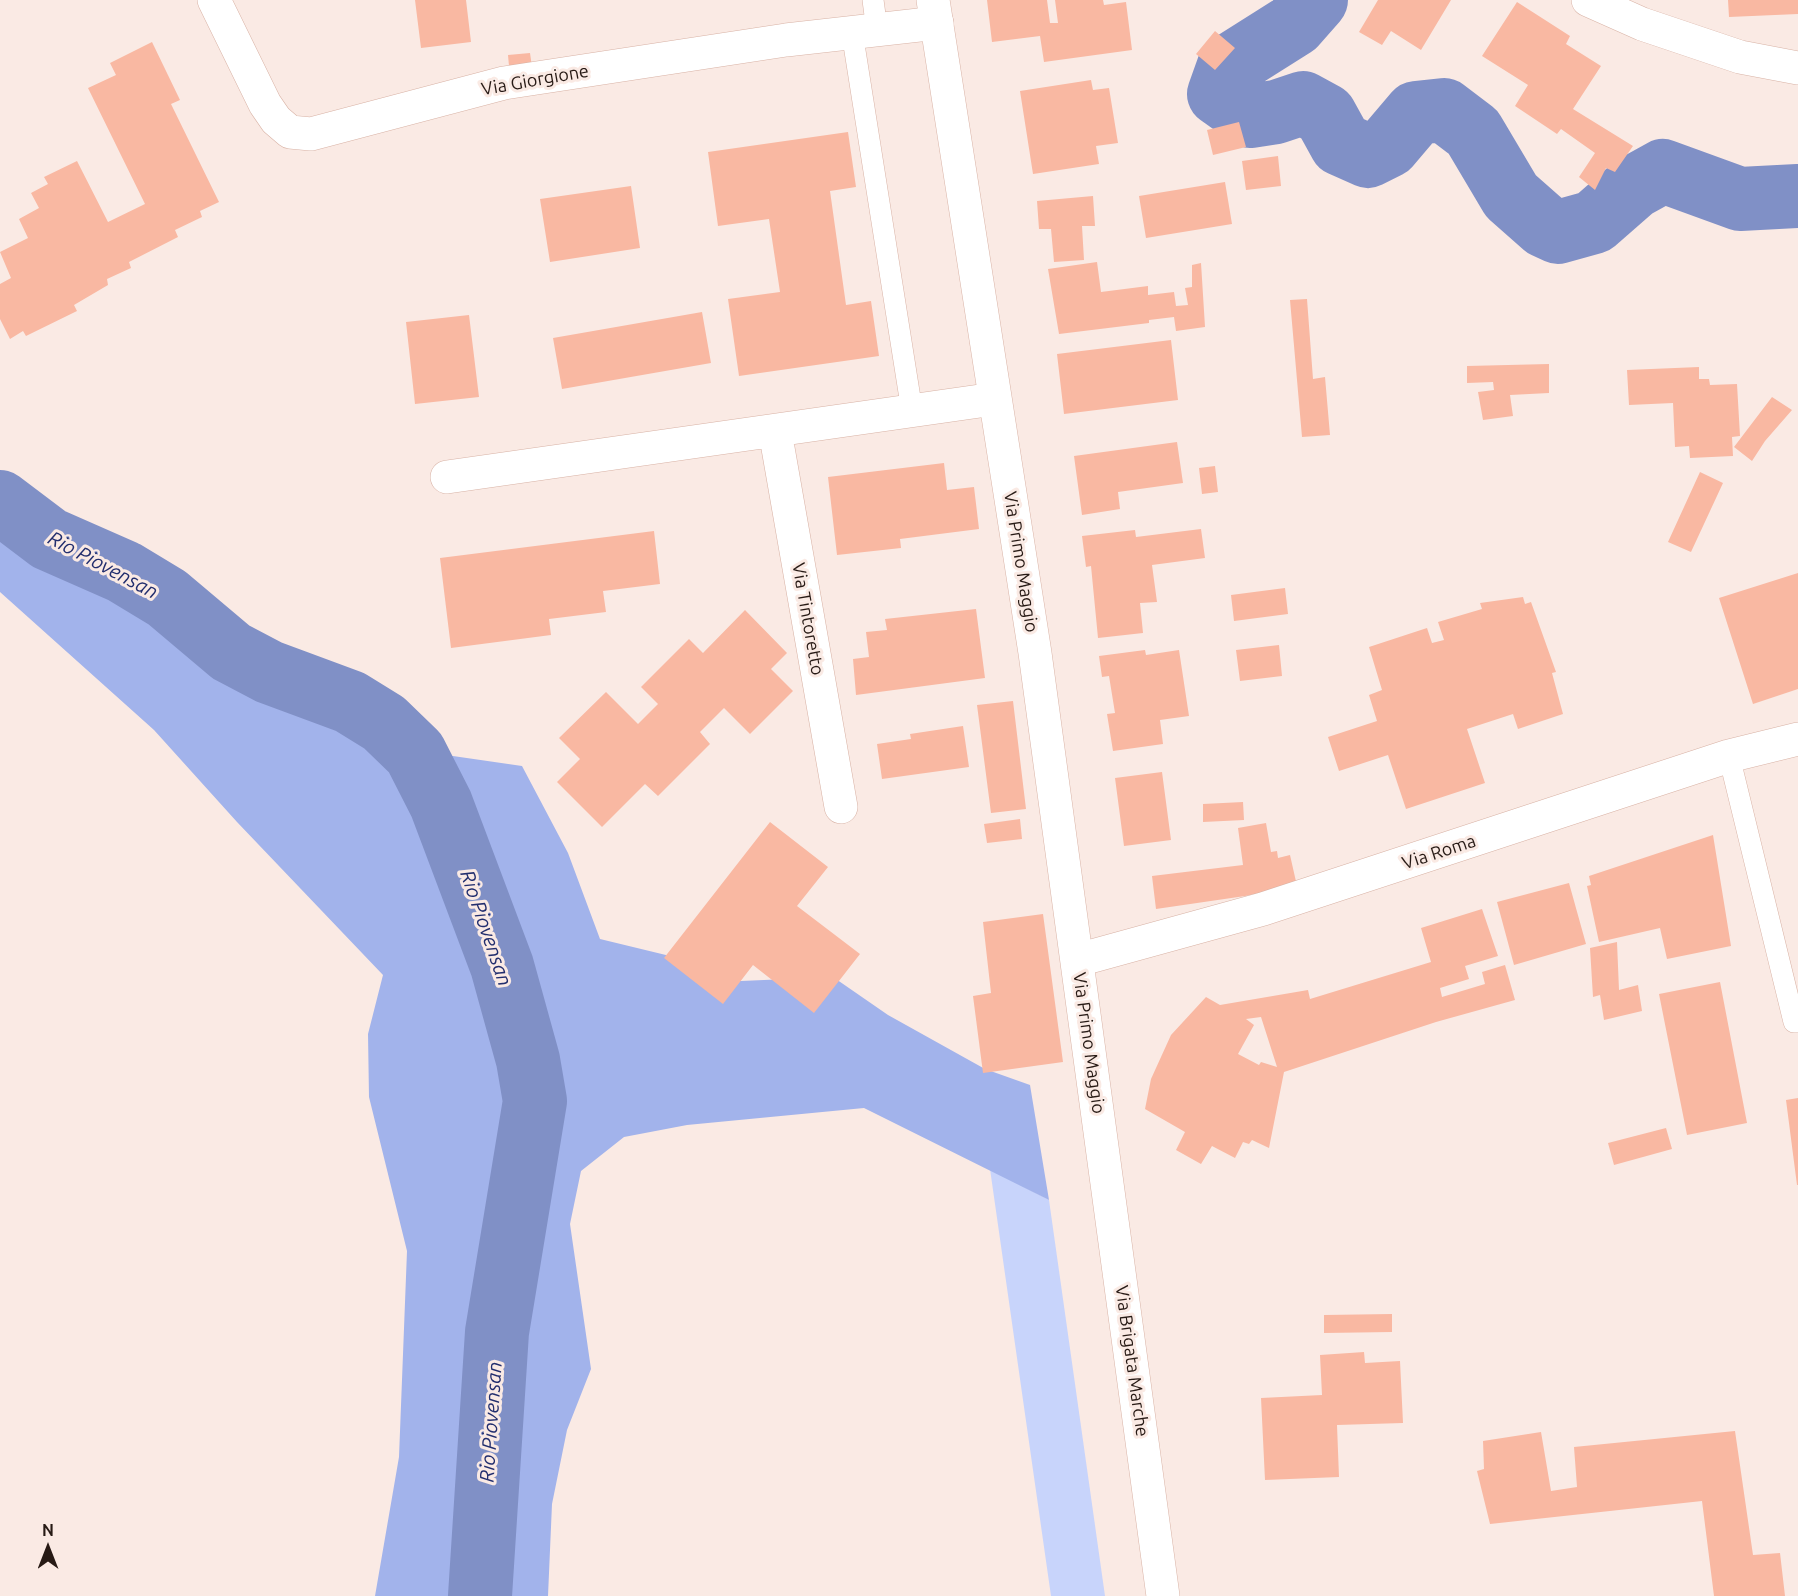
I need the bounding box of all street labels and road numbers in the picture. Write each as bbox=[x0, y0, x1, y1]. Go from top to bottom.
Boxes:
street label: Via Giorgione bbox=[480, 60, 590, 100]
street label: Via Primo Maggio bbox=[999, 490, 1043, 634]
street label: Via Tintoretto bbox=[787, 561, 829, 677]
street label: Via Roma bbox=[1399, 830, 1479, 874]
street label: Via Primo Maggio bbox=[1068, 971, 1110, 1115]
street label: Via Brigata Marche bbox=[1111, 1284, 1153, 1438]

